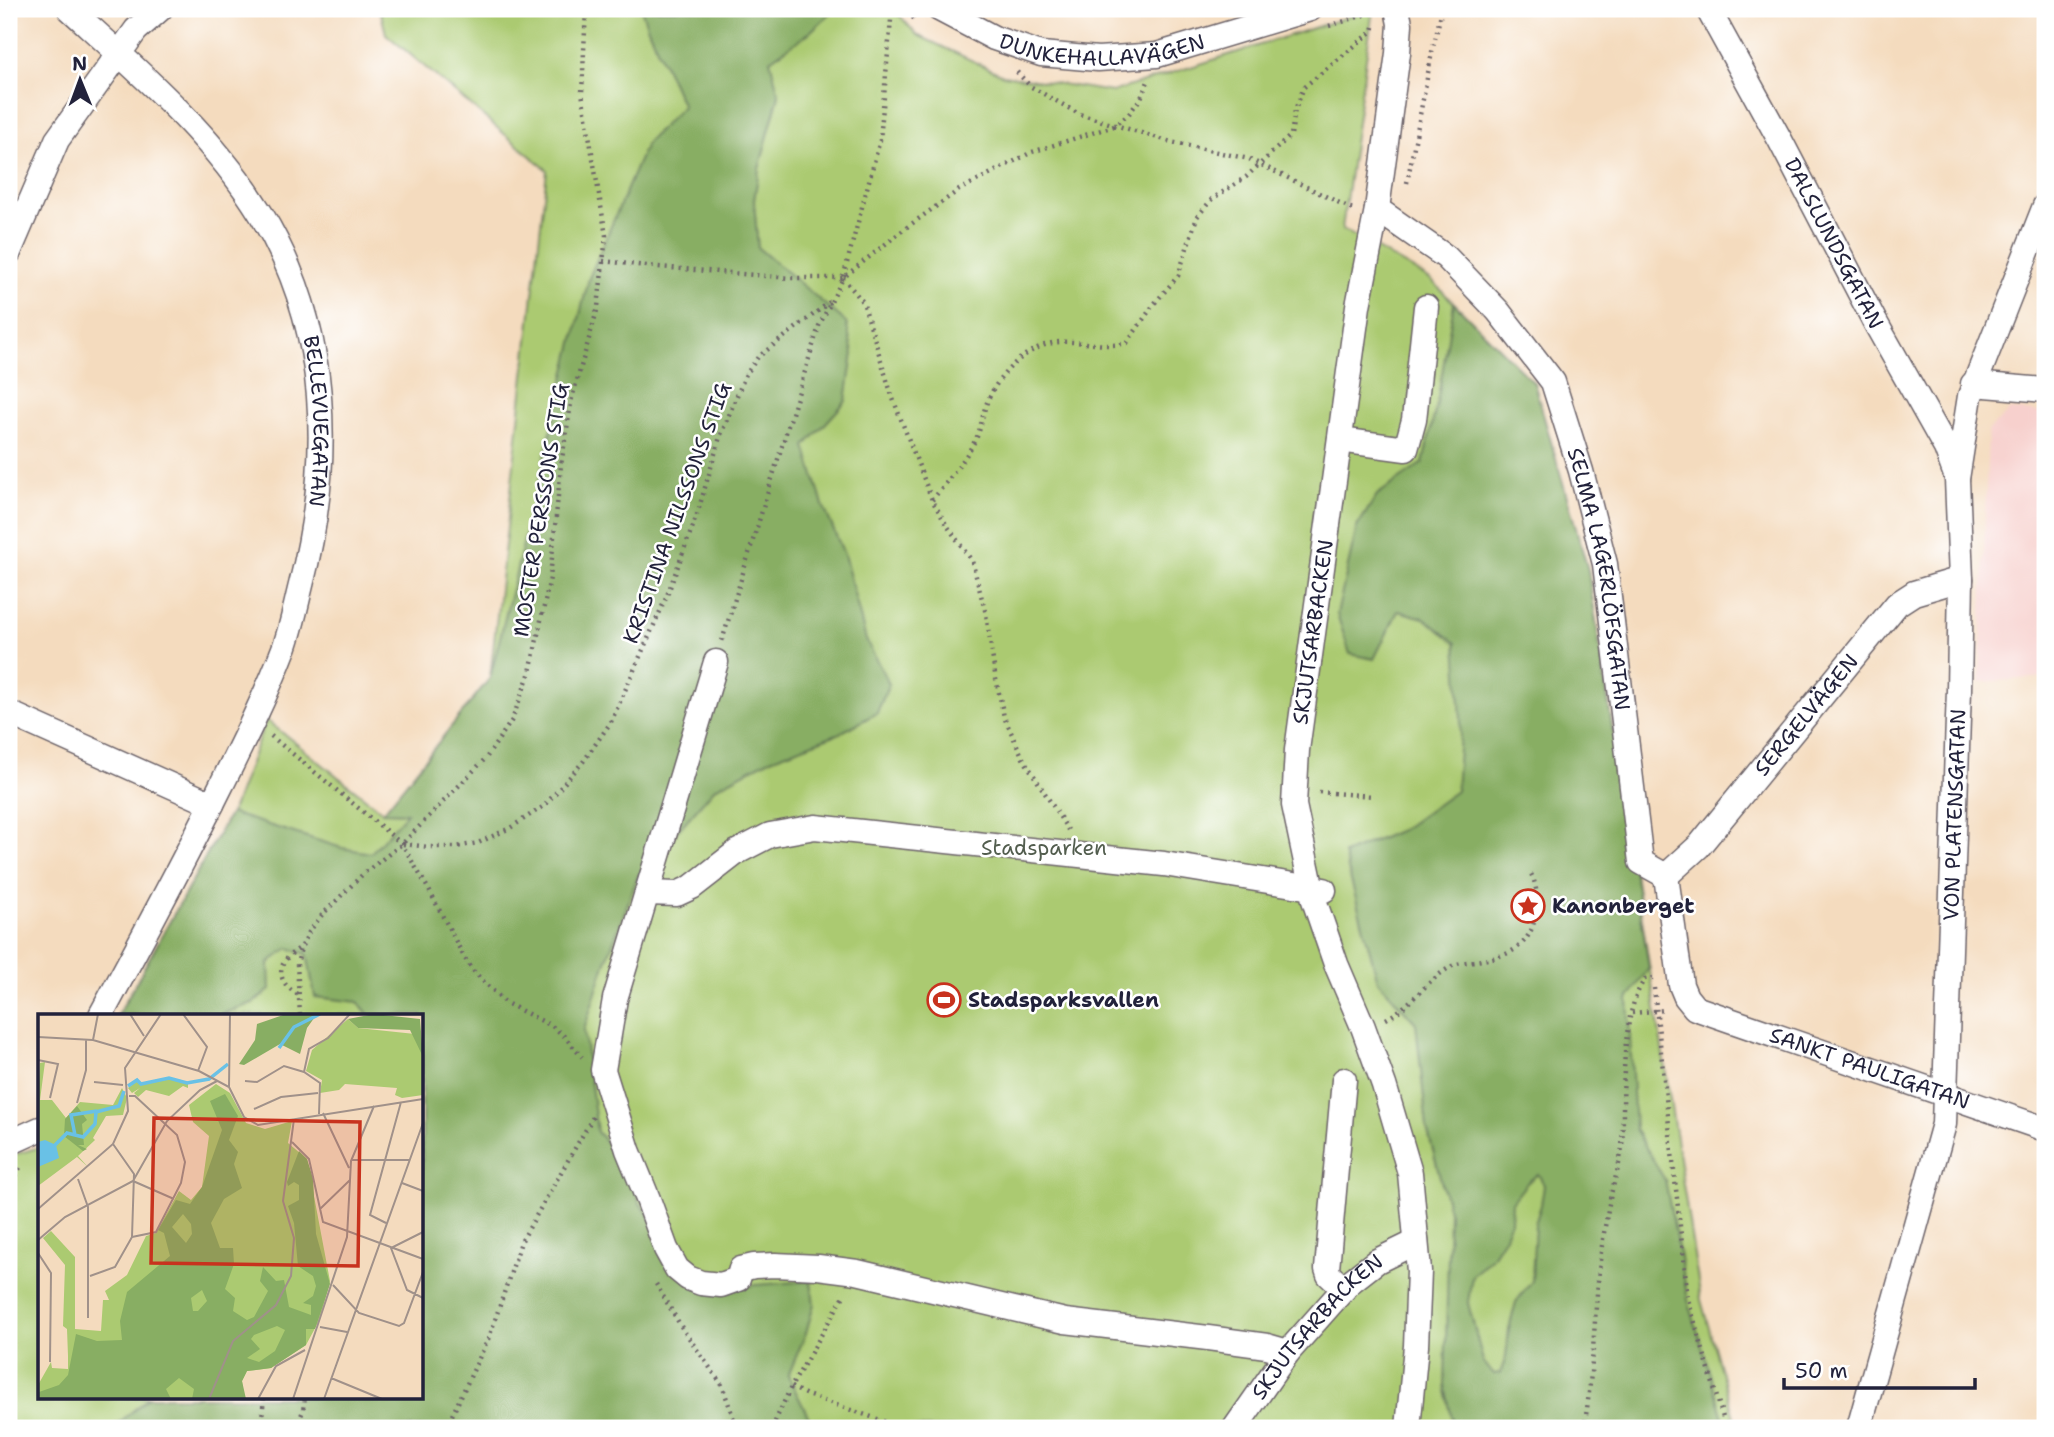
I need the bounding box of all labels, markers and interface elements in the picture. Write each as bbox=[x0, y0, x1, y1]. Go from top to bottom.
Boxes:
street label: DUNKEHALLAVÄGEN bbox=[996, 27, 1208, 73]
north arrow bbox=[46, 46, 116, 116]
text: N bbox=[72, 51, 87, 76]
street label: DALSLUNDSGATAN bbox=[1778, 153, 1890, 334]
street label: BELLEVUEGATAN bbox=[296, 333, 335, 508]
street label: KRISTINA NILSSONS STIG bbox=[617, 378, 737, 648]
street label: MOSTER PERSSONS STIG bbox=[507, 381, 575, 639]
street label: SELMA LAGERLÖFSGATAN bbox=[1561, 444, 1637, 712]
street label: SKJUTSARBACKEN bbox=[1286, 538, 1340, 726]
street label: SERGELVÄGEN bbox=[1748, 648, 1865, 782]
street label: VON PLATENSGATAN bbox=[1937, 708, 1972, 921]
park label: Stadsparken bbox=[981, 834, 1107, 862]
place icon: Kanonberget bbox=[1509, 887, 1547, 925]
place label: Kanonberget bbox=[1552, 892, 1695, 920]
sports icon: Stadsparksvallen bbox=[925, 981, 963, 1019]
place label: Stadsparksvallen bbox=[968, 986, 1159, 1014]
inset map bbox=[38, 1014, 424, 1398]
street label: SANKT PAULIGATAN bbox=[1766, 1021, 1973, 1116]
street label: SKJUTSARBACKEN bbox=[1245, 1248, 1389, 1405]
scale bar bbox=[1784, 1346, 1975, 1390]
text: 50 m bbox=[1795, 1357, 1848, 1385]

